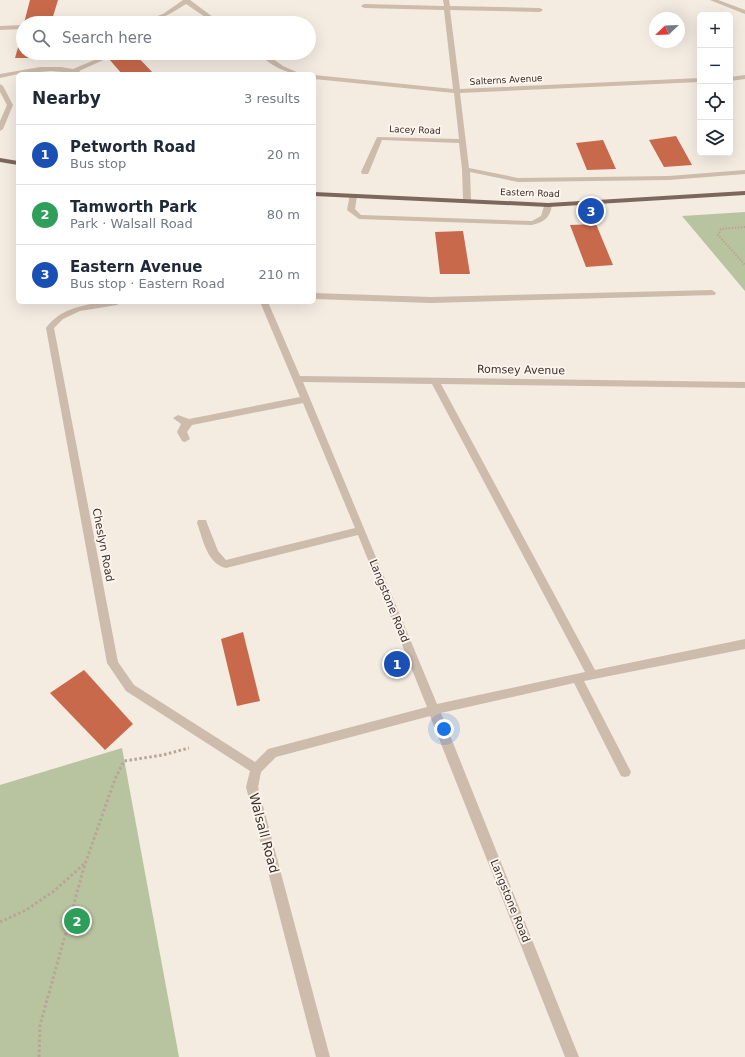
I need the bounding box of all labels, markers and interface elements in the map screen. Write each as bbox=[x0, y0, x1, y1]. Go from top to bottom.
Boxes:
north arrow bbox=[649, 12, 685, 48]
map controls bbox=[697, 12, 733, 156]
button: + bbox=[697, 12, 733, 48]
search box bbox=[16, 16, 316, 60]
icon: search bbox=[30, 27, 52, 49]
text: Search here bbox=[62, 29, 152, 47]
button: − bbox=[697, 48, 733, 84]
street label: Salterns Avenue bbox=[469, 73, 543, 87]
button: locate bbox=[697, 84, 733, 120]
text: Nearby bbox=[32, 88, 101, 108]
text: 3 results bbox=[244, 91, 300, 106]
button: layers bbox=[697, 120, 733, 156]
street label: Lacey Road bbox=[389, 124, 441, 136]
text: Petworth Road bbox=[70, 138, 196, 156]
text: 1 bbox=[40, 147, 50, 162]
text: 20 m bbox=[267, 147, 300, 162]
text: Bus stop bbox=[70, 156, 126, 171]
street label: Eastern Road bbox=[500, 187, 560, 199]
pin: 3 bbox=[578, 196, 604, 226]
text: Tamworth Park bbox=[70, 198, 197, 216]
text: 2 bbox=[40, 207, 50, 222]
text: 80 m bbox=[267, 207, 300, 222]
text: Park · Walsall Road bbox=[70, 216, 193, 231]
text: Eastern Avenue bbox=[70, 258, 203, 276]
text: 3 bbox=[40, 267, 50, 282]
text: 210 m bbox=[258, 267, 300, 282]
text: Bus stop · Eastern Road bbox=[70, 276, 225, 291]
street label: Romsey Avenue bbox=[477, 363, 565, 377]
street label: Cheslyn Road bbox=[89, 507, 117, 583]
street label: Langstone Road bbox=[366, 558, 412, 644]
pin: 1 bbox=[384, 649, 410, 679]
your location bbox=[434, 719, 454, 739]
street label: Walsall Road bbox=[246, 791, 282, 875]
street label: Langstone Road bbox=[487, 858, 533, 944]
pin: 2 bbox=[64, 906, 90, 936]

